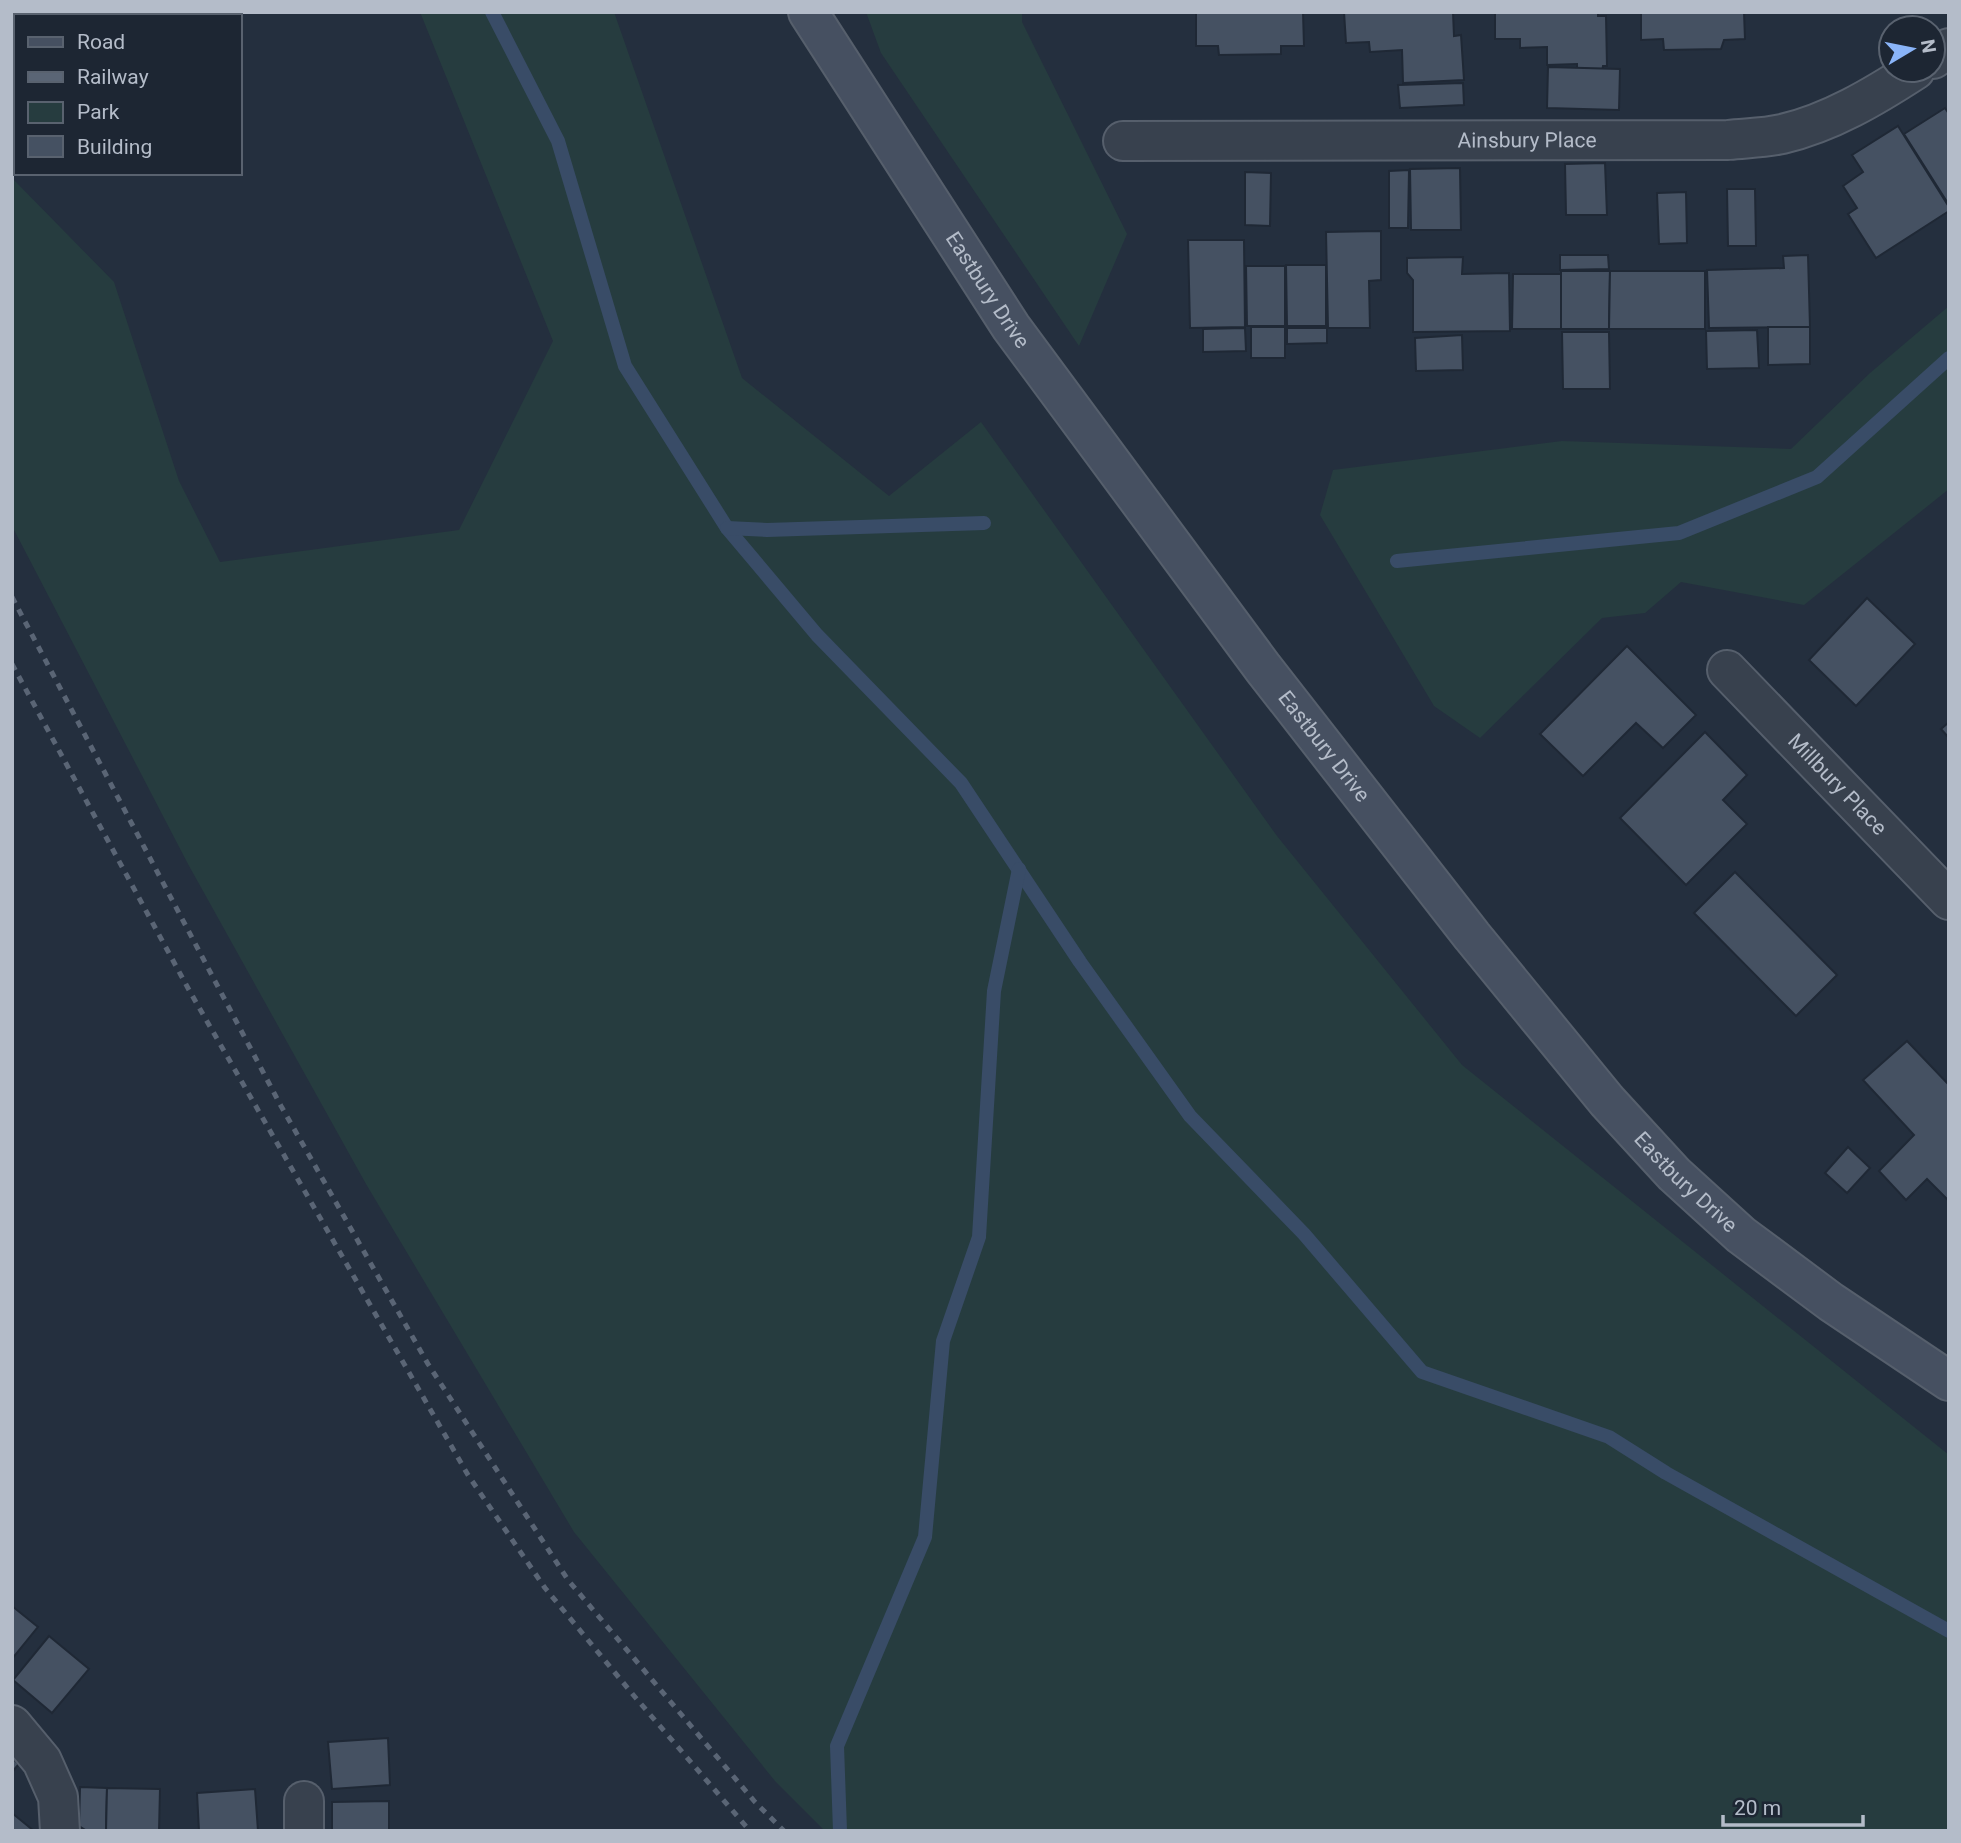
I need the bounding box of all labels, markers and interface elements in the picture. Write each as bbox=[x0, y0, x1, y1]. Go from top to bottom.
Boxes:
legend bbox=[14, 14, 242, 175]
north arrow bbox=[1877, 14, 1947, 84]
text: Road bbox=[77, 30, 125, 54]
text: N bbox=[1916, 38, 1941, 55]
text: Railway bbox=[77, 65, 149, 89]
text: Park bbox=[77, 100, 120, 124]
street label: Ainsbury Place bbox=[1457, 128, 1597, 152]
text: Building bbox=[77, 135, 152, 159]
street label: Eastbury Drive bbox=[941, 227, 1035, 353]
street label: Eastbury Drive bbox=[1273, 686, 1375, 807]
street label: Millbury Place bbox=[1783, 729, 1892, 840]
street label: Eastbury Drive bbox=[1629, 1127, 1742, 1238]
scale bar bbox=[1723, 1784, 1863, 1828]
text: 20 m bbox=[1734, 1796, 1781, 1820]

